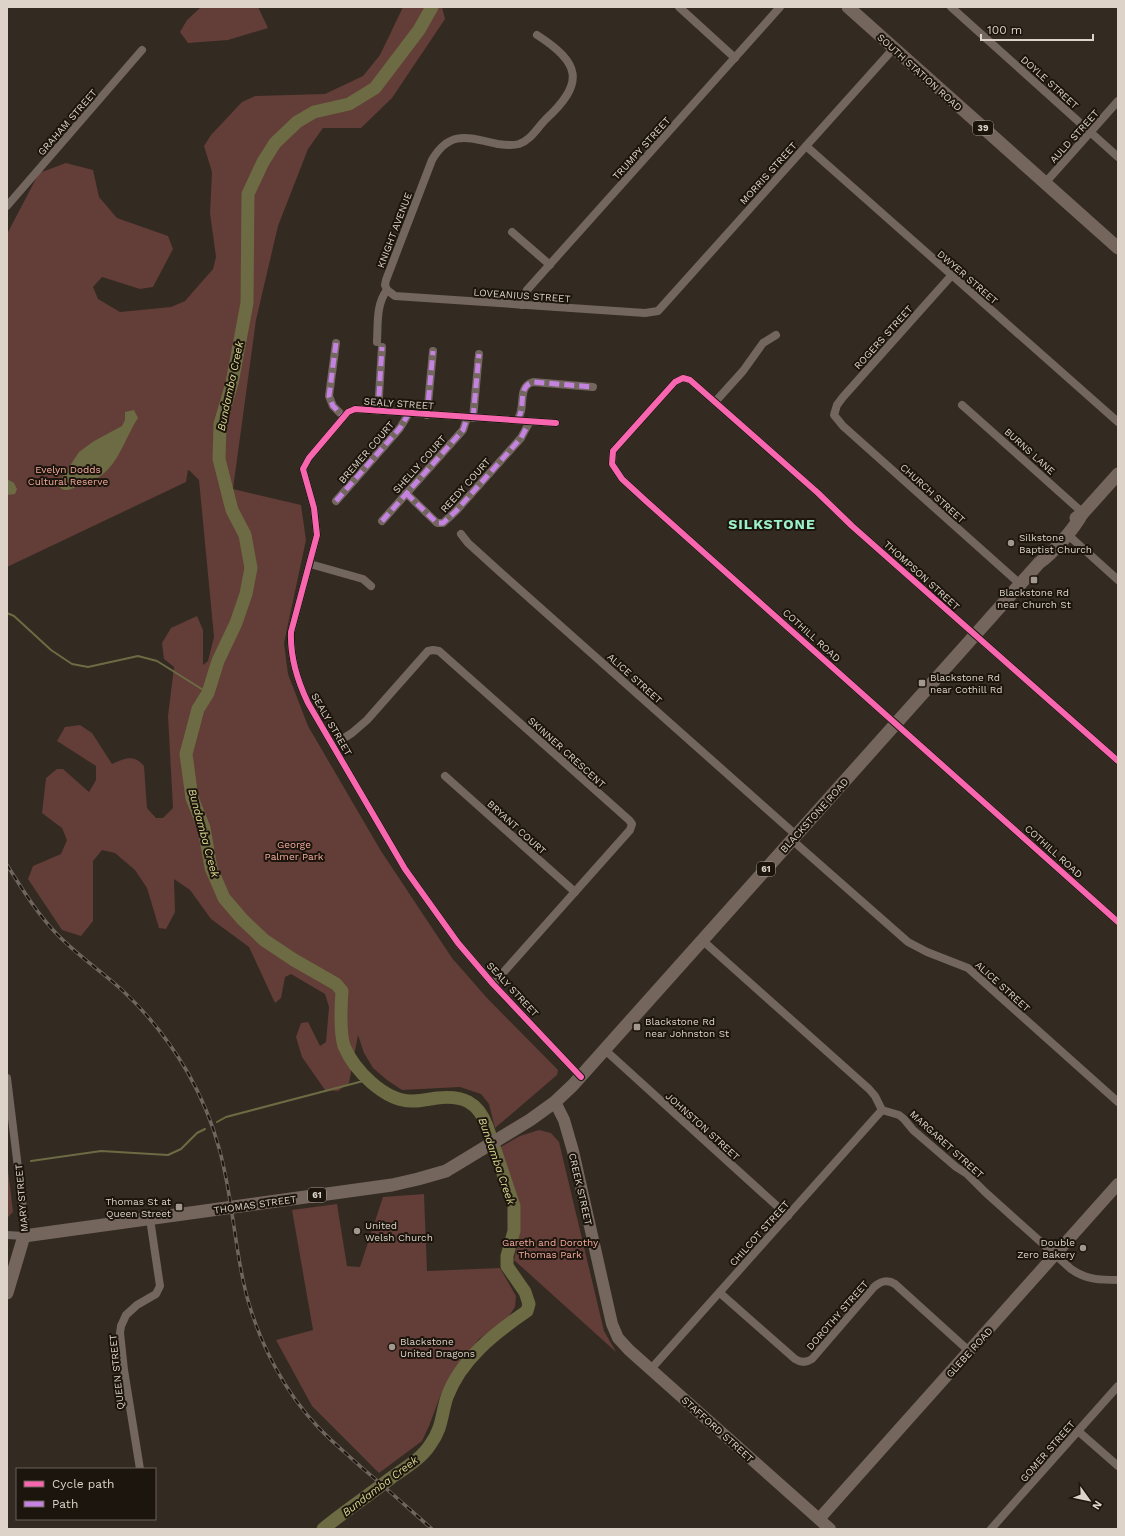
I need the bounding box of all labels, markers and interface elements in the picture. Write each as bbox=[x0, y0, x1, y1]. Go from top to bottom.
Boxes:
scale bar bbox=[981, 16, 1093, 42]
text: 100 m bbox=[987, 23, 1022, 37]
street label: SOUTH STATION ROAD bbox=[875, 32, 964, 113]
street label: DOYLE STREET bbox=[1019, 54, 1081, 111]
street label: GRAHAM STREET bbox=[36, 87, 99, 158]
street label: AULD STREET bbox=[1048, 108, 1101, 165]
street label: TRUMPY STREET bbox=[610, 115, 672, 182]
road number: 39 bbox=[973, 121, 993, 135]
street label: MORRIS STREET bbox=[738, 140, 799, 207]
street label: KNIGHT AVENUE bbox=[375, 191, 414, 269]
street label: DWYER STREET bbox=[935, 248, 1000, 307]
street label: LOVEANIUS STREET bbox=[473, 287, 571, 304]
street label: ROGERS STREET bbox=[852, 303, 915, 371]
water label: Bundamba Creek bbox=[215, 339, 247, 432]
street label: SEALY STREET bbox=[363, 396, 435, 411]
street label: BREMER COURT bbox=[336, 419, 396, 486]
street label: BURNS LANE bbox=[1002, 426, 1057, 477]
street label: SHELLY COURT bbox=[391, 433, 448, 495]
street label: REEDY COURT bbox=[438, 456, 493, 515]
street label: CHURCH STREET bbox=[898, 461, 967, 525]
park label: Evelyn Dodds Cultural Reserve bbox=[28, 464, 108, 487]
district label: SILKSTONE bbox=[728, 516, 816, 532]
place label: Silkstone Baptist Church bbox=[1019, 532, 1092, 555]
marker: Silkstone Baptist Church bbox=[1006, 538, 1016, 548]
street label: THOMPSON STREET bbox=[882, 539, 962, 612]
marker: Blackstone Rd near Church St bbox=[1029, 575, 1039, 585]
place label: Blackstone Rd near Church St bbox=[997, 587, 1072, 610]
street label: COTHILL ROAD bbox=[781, 607, 843, 664]
street label: ALICE STREET bbox=[605, 651, 664, 706]
place label: Blackstone Rd near Cothill Rd bbox=[930, 672, 1003, 695]
marker: Blackstone Rd near Cothill Rd bbox=[917, 678, 927, 688]
street label: SEALY STREET bbox=[309, 691, 354, 758]
street label: SKINNER CRESCENT bbox=[526, 715, 607, 790]
street label: BLACKSTONE ROAD bbox=[778, 776, 851, 855]
water label: Bundamba Creek bbox=[185, 787, 222, 880]
street label: BRYANT COURT bbox=[485, 798, 548, 857]
street label: COTHILL ROAD bbox=[1023, 823, 1085, 880]
park label: George Palmer Park bbox=[265, 839, 324, 862]
road number: 61 bbox=[757, 862, 775, 876]
street label: ALICE STREET bbox=[973, 959, 1032, 1014]
street label: SEALY STREET bbox=[485, 960, 541, 1019]
place label: Blackstone Rd near Johnston St bbox=[645, 1016, 730, 1039]
marker: Blackstone Rd near Johnston St bbox=[632, 1022, 642, 1032]
street label: JOHNSTON STREET bbox=[663, 1090, 742, 1162]
street label: MARGARET STREET bbox=[908, 1108, 986, 1180]
water label: Bundamba Creek bbox=[476, 1116, 518, 1207]
street label: CREEK STREET bbox=[567, 1152, 594, 1226]
street label: MARY STREET bbox=[13, 1164, 30, 1232]
road number: 61 bbox=[308, 1188, 326, 1202]
street label: THOMAS STREET bbox=[213, 1193, 297, 1216]
place label: Thomas St at Queen Street bbox=[105, 1196, 172, 1219]
street label: CHILCOT STREET bbox=[727, 1199, 791, 1268]
marker: Thomas St at Queen Street bbox=[174, 1202, 184, 1212]
place label: United Welsh Church bbox=[365, 1220, 433, 1243]
marker: United Welsh Church bbox=[352, 1226, 362, 1236]
park label: Gareth and Dorothy Thomas Park bbox=[502, 1237, 599, 1260]
place label: Double Zero Bakery bbox=[1017, 1237, 1076, 1260]
marker: Double Zero Bakery bbox=[1078, 1243, 1088, 1253]
street label: DOROTHY STREET bbox=[804, 1278, 870, 1352]
street label: GLEBE ROAD bbox=[944, 1325, 995, 1380]
street label: QUEEN STREET bbox=[107, 1334, 126, 1410]
place label: Blackstone United Dragons bbox=[400, 1336, 475, 1359]
marker: Blackstone United Dragons bbox=[387, 1342, 397, 1352]
street label: STAFFORD STREET bbox=[680, 1394, 756, 1464]
street label: GOMER STREET bbox=[1018, 1419, 1077, 1484]
water label: Bundamba Creek bbox=[340, 1453, 421, 1519]
legend bbox=[16, 1468, 156, 1520]
text: Cycle path bbox=[52, 1477, 114, 1491]
north arrow bbox=[1069, 1480, 1109, 1520]
text: Path bbox=[52, 1497, 78, 1511]
text: N bbox=[1089, 1498, 1105, 1512]

